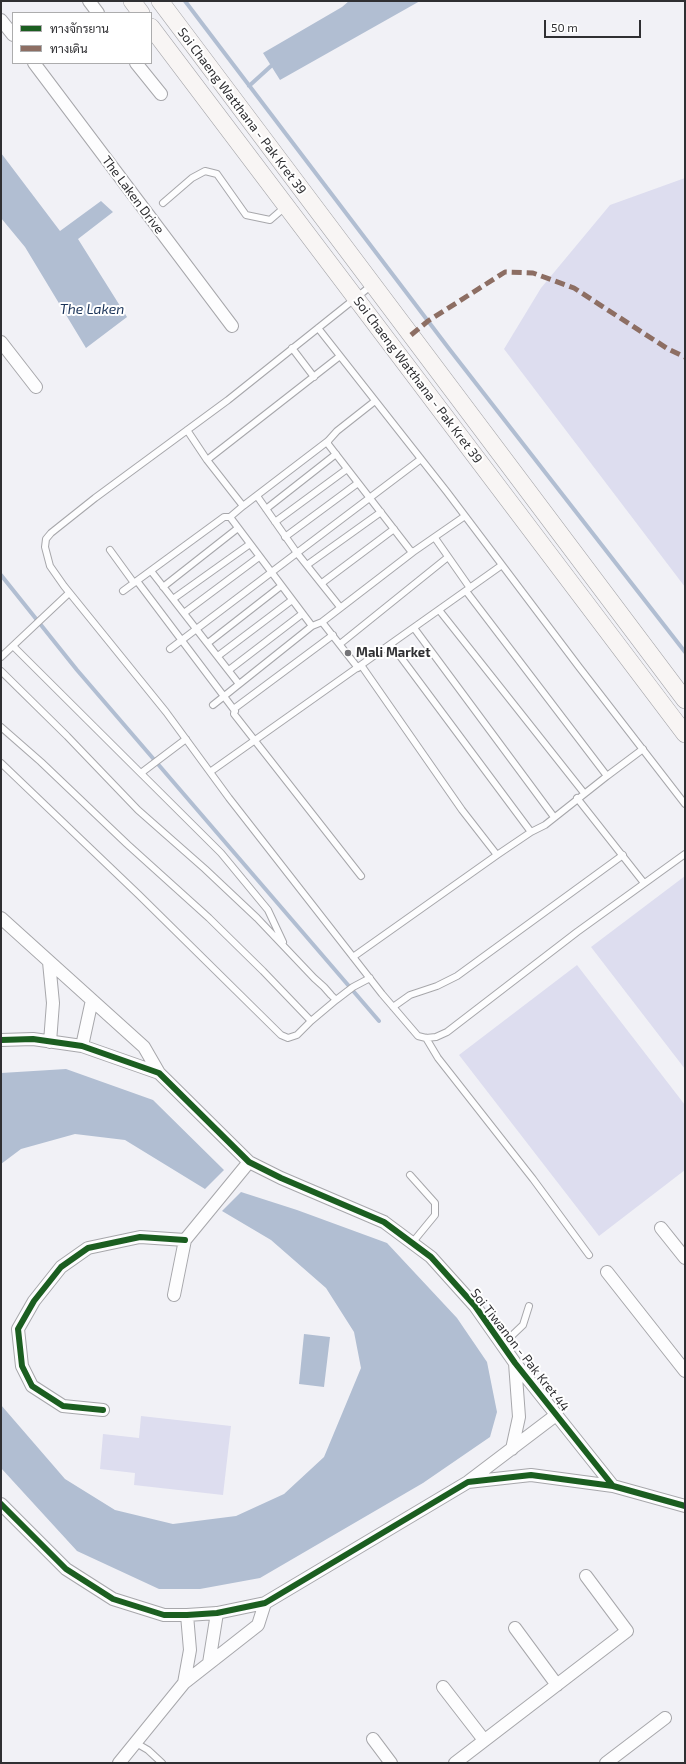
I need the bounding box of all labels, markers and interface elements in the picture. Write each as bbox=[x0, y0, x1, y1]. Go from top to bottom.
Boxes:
legend bbox=[12, 12, 152, 64]
scale bar bbox=[546, 12, 643, 38]
text: 50 m bbox=[551, 20, 578, 34]
text: ทางจักรยาน bbox=[50, 21, 109, 35]
street label: Soi Chaeng Watthana - Pak Kret 39 bbox=[174, 25, 310, 197]
text: ทางเดิน bbox=[50, 41, 88, 55]
street label: The Laken Drive bbox=[99, 153, 167, 237]
street label: Soi Chaeng Watthana - Pak Kret 39 bbox=[350, 294, 486, 466]
water label: The Laken bbox=[60, 301, 124, 317]
place label: Mali Market bbox=[356, 645, 431, 661]
marker: Mali Market bbox=[343, 648, 353, 658]
street label: Soi Tiwanon - Pak Kret 44 bbox=[467, 1286, 573, 1414]

